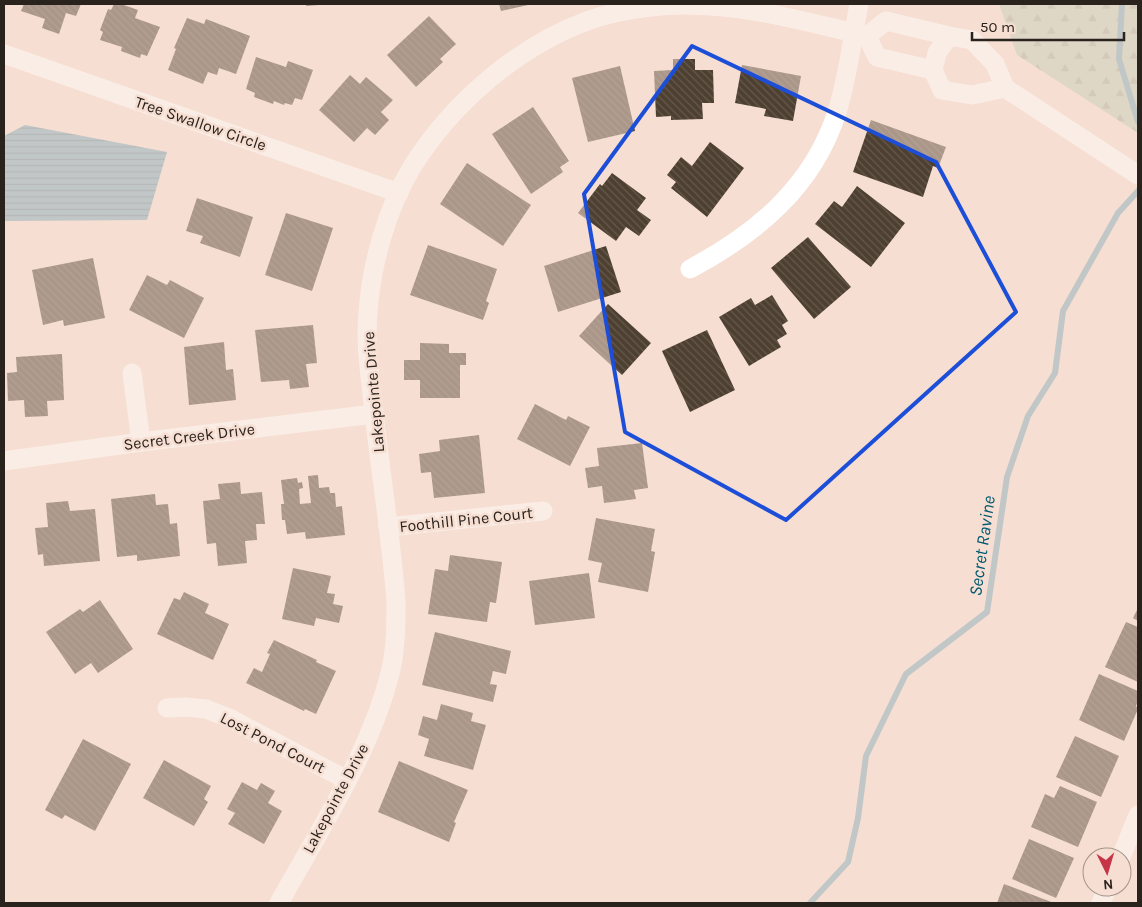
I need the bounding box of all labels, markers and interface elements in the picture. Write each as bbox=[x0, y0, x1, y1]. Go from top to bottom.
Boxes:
scale bar bbox=[972, 10, 1124, 42]
text: 50 m bbox=[980, 18, 1015, 36]
street label: Tree Swallow Circle bbox=[133, 92, 269, 155]
street label: Lakepointe Drive bbox=[359, 331, 388, 453]
street label: Secret Creek Drive bbox=[122, 419, 256, 454]
water label: Secret Ravine bbox=[964, 494, 1000, 598]
street label: Foothill Pine Court bbox=[398, 503, 534, 536]
street label: Lost Pond Court bbox=[217, 708, 328, 777]
street label: Lakepointe Drive bbox=[299, 740, 372, 856]
north arrow bbox=[1082, 847, 1132, 897]
text: N bbox=[1102, 876, 1114, 893]

